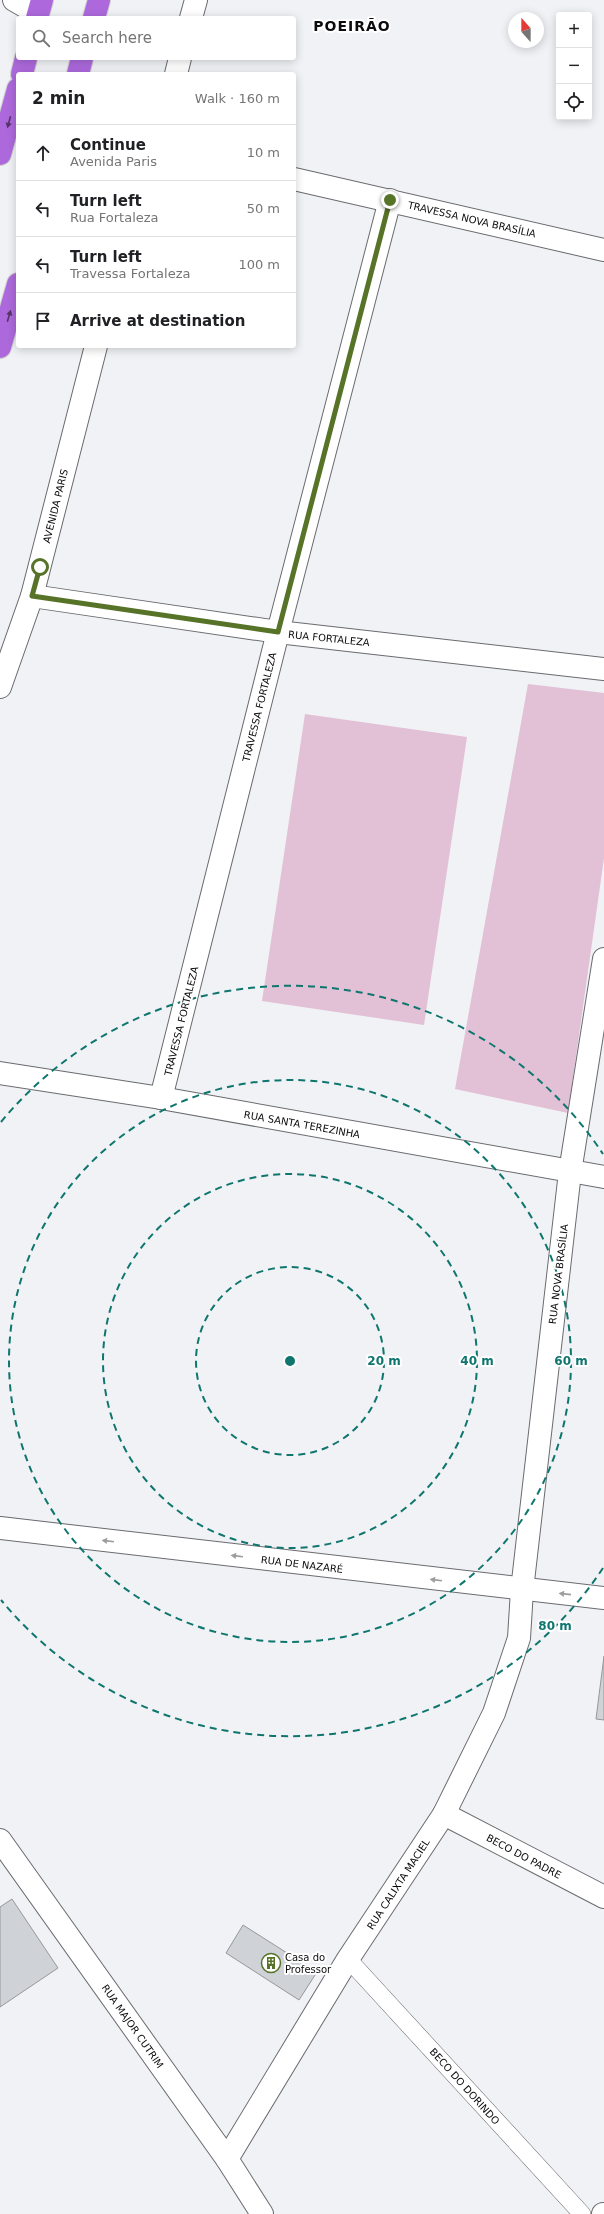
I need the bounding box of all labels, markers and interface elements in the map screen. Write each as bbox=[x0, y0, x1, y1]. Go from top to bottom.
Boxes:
north arrow bbox=[508, 12, 544, 48]
map controls bbox=[556, 12, 592, 120]
button: + bbox=[556, 12, 592, 48]
search box bbox=[16, 16, 296, 60]
district label: POEIRÃO bbox=[313, 18, 391, 34]
icon: search bbox=[30, 27, 52, 49]
text: Search here bbox=[62, 29, 152, 47]
button: − bbox=[556, 48, 592, 84]
button: locate bbox=[556, 84, 592, 120]
text: 2 min bbox=[32, 88, 85, 108]
text: Walk · 160 m bbox=[195, 91, 280, 106]
one-way arrow bbox=[6, 116, 12, 128]
text: Continue bbox=[70, 136, 146, 154]
icon: ahead bbox=[32, 142, 54, 164]
text: 10 m bbox=[247, 145, 280, 160]
text: Avenida Paris bbox=[70, 154, 157, 169]
route end bbox=[381, 191, 399, 209]
text: Turn left bbox=[70, 192, 142, 210]
icon: left bbox=[32, 198, 54, 220]
street label: TRAVESSA NOVA BRASÍLIA bbox=[406, 198, 537, 240]
text: 50 m bbox=[247, 201, 280, 216]
text: Rua Fortaleza bbox=[70, 210, 159, 225]
text: Turn left bbox=[70, 248, 142, 266]
icon: left bbox=[32, 254, 54, 276]
text: 100 m bbox=[238, 257, 280, 272]
text: Travessa Fortaleza bbox=[70, 266, 190, 281]
one-way arrow bbox=[6, 310, 12, 322]
icon: arrive bbox=[32, 310, 54, 332]
text: Arrive at destination bbox=[70, 312, 245, 330]
street label: AVENIDA PARIS bbox=[41, 468, 70, 544]
route start bbox=[31, 558, 49, 576]
street label: RUA FORTALEZA bbox=[288, 629, 370, 648]
street label: TRAVESSA FORTALEZA bbox=[240, 651, 278, 764]
street label: TRAVESSA FORTALEZA bbox=[162, 965, 200, 1078]
street label: RUA SANTA TEREZINHA bbox=[243, 1109, 361, 1140]
street label: RUA NOVA BRASÍLIA bbox=[546, 1223, 570, 1325]
centre of rings bbox=[283, 1354, 297, 1368]
text: 20 m bbox=[367, 1354, 401, 1368]
text: 40 m bbox=[460, 1354, 494, 1368]
text: 60 m bbox=[554, 1354, 588, 1368]
one-way arrow bbox=[102, 1537, 114, 1544]
one-way arrow bbox=[231, 1553, 243, 1559]
street label: RUA DE NAZARÉ bbox=[260, 1553, 344, 1575]
one-way arrow bbox=[430, 1576, 442, 1583]
one-way arrow bbox=[559, 1591, 571, 1597]
text: 80 m bbox=[538, 1619, 572, 1633]
street label: BECO DO PADRE bbox=[484, 1832, 563, 1881]
street label: RUA CALIXTA MACIEL bbox=[365, 1837, 432, 1932]
building icon: Casa do Professor bbox=[260, 1952, 282, 1974]
place label: Casa do Professor bbox=[285, 1952, 332, 1975]
street label: RUA MAJOR CUTRIM bbox=[100, 1982, 166, 2070]
street label: BECO DO DORINDO bbox=[428, 2046, 502, 2127]

